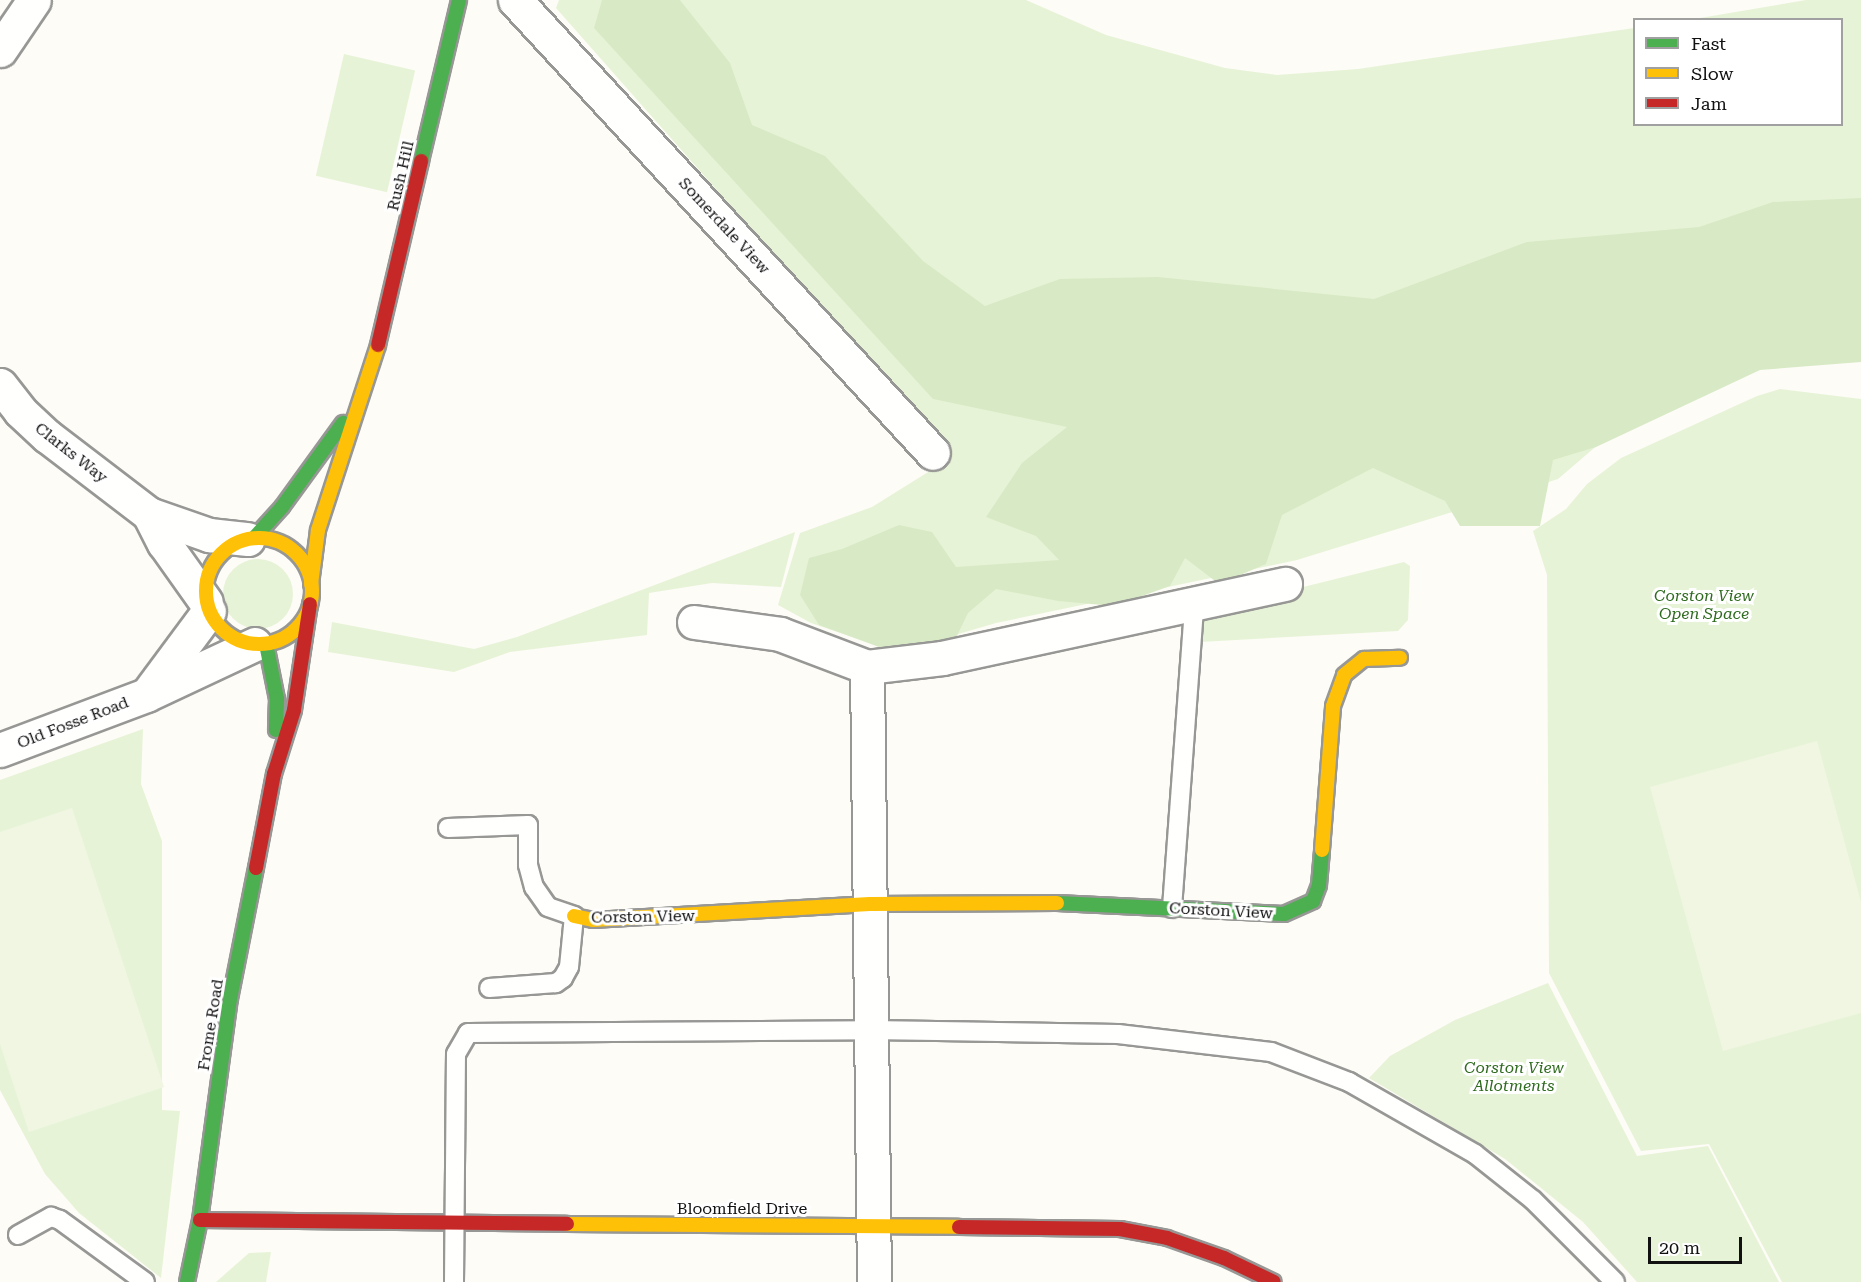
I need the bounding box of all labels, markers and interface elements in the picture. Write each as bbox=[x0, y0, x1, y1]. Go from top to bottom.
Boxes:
legend bbox=[1633, 18, 1843, 126]
text: Fast bbox=[1691, 33, 1726, 54]
text: Slow bbox=[1691, 63, 1733, 84]
text: Jam bbox=[1691, 93, 1727, 114]
street label: Rush Hill bbox=[384, 139, 418, 213]
street label: Somerdale View bbox=[674, 174, 774, 278]
street label: Clarks Way bbox=[31, 419, 111, 487]
park label: Corston View Open Space bbox=[1654, 586, 1754, 624]
street label: Old Fosse Road bbox=[15, 693, 131, 753]
street label: Corston View bbox=[1169, 899, 1273, 923]
street label: Corston View bbox=[591, 906, 695, 928]
street label: Frome Road bbox=[194, 978, 228, 1072]
park label: Corston View Allotments bbox=[1464, 1058, 1564, 1096]
street label: Bloomfield Drive bbox=[677, 1199, 807, 1219]
scale bar bbox=[1651, 1225, 1746, 1263]
text: 20 m bbox=[1659, 1237, 1700, 1258]

